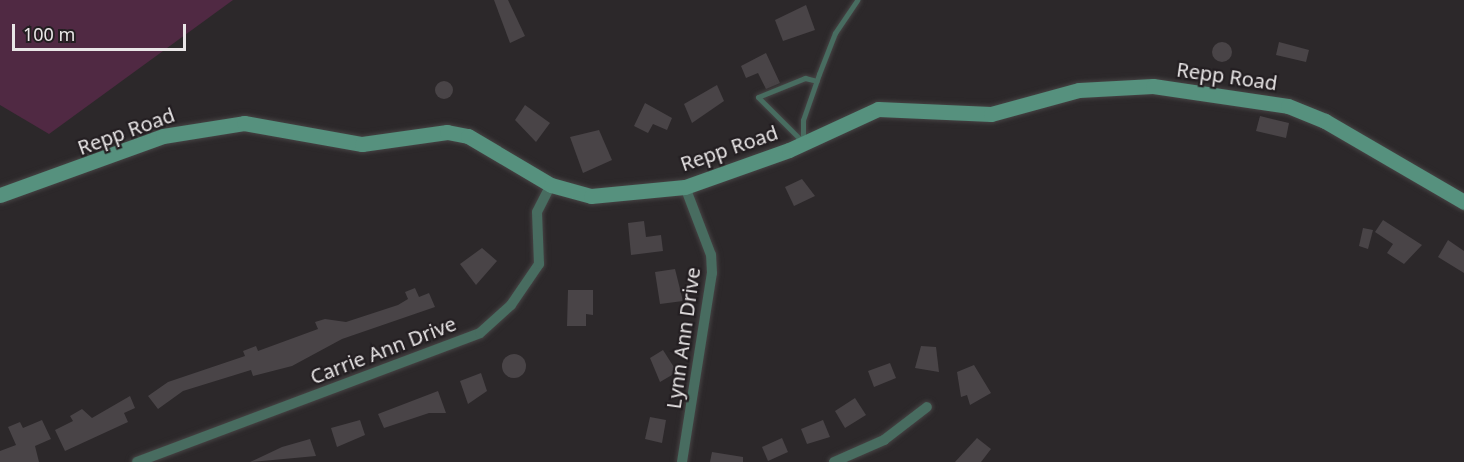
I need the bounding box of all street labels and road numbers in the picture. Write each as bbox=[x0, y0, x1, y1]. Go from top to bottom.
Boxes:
street label: Repp Road bbox=[1175, 57, 1279, 95]
street label: Repp Road bbox=[74, 102, 178, 160]
street label: Repp Road bbox=[677, 120, 781, 176]
street label: Lynn Ann Drive bbox=[661, 266, 705, 410]
street label: Carrie Ann Drive bbox=[307, 311, 459, 389]

